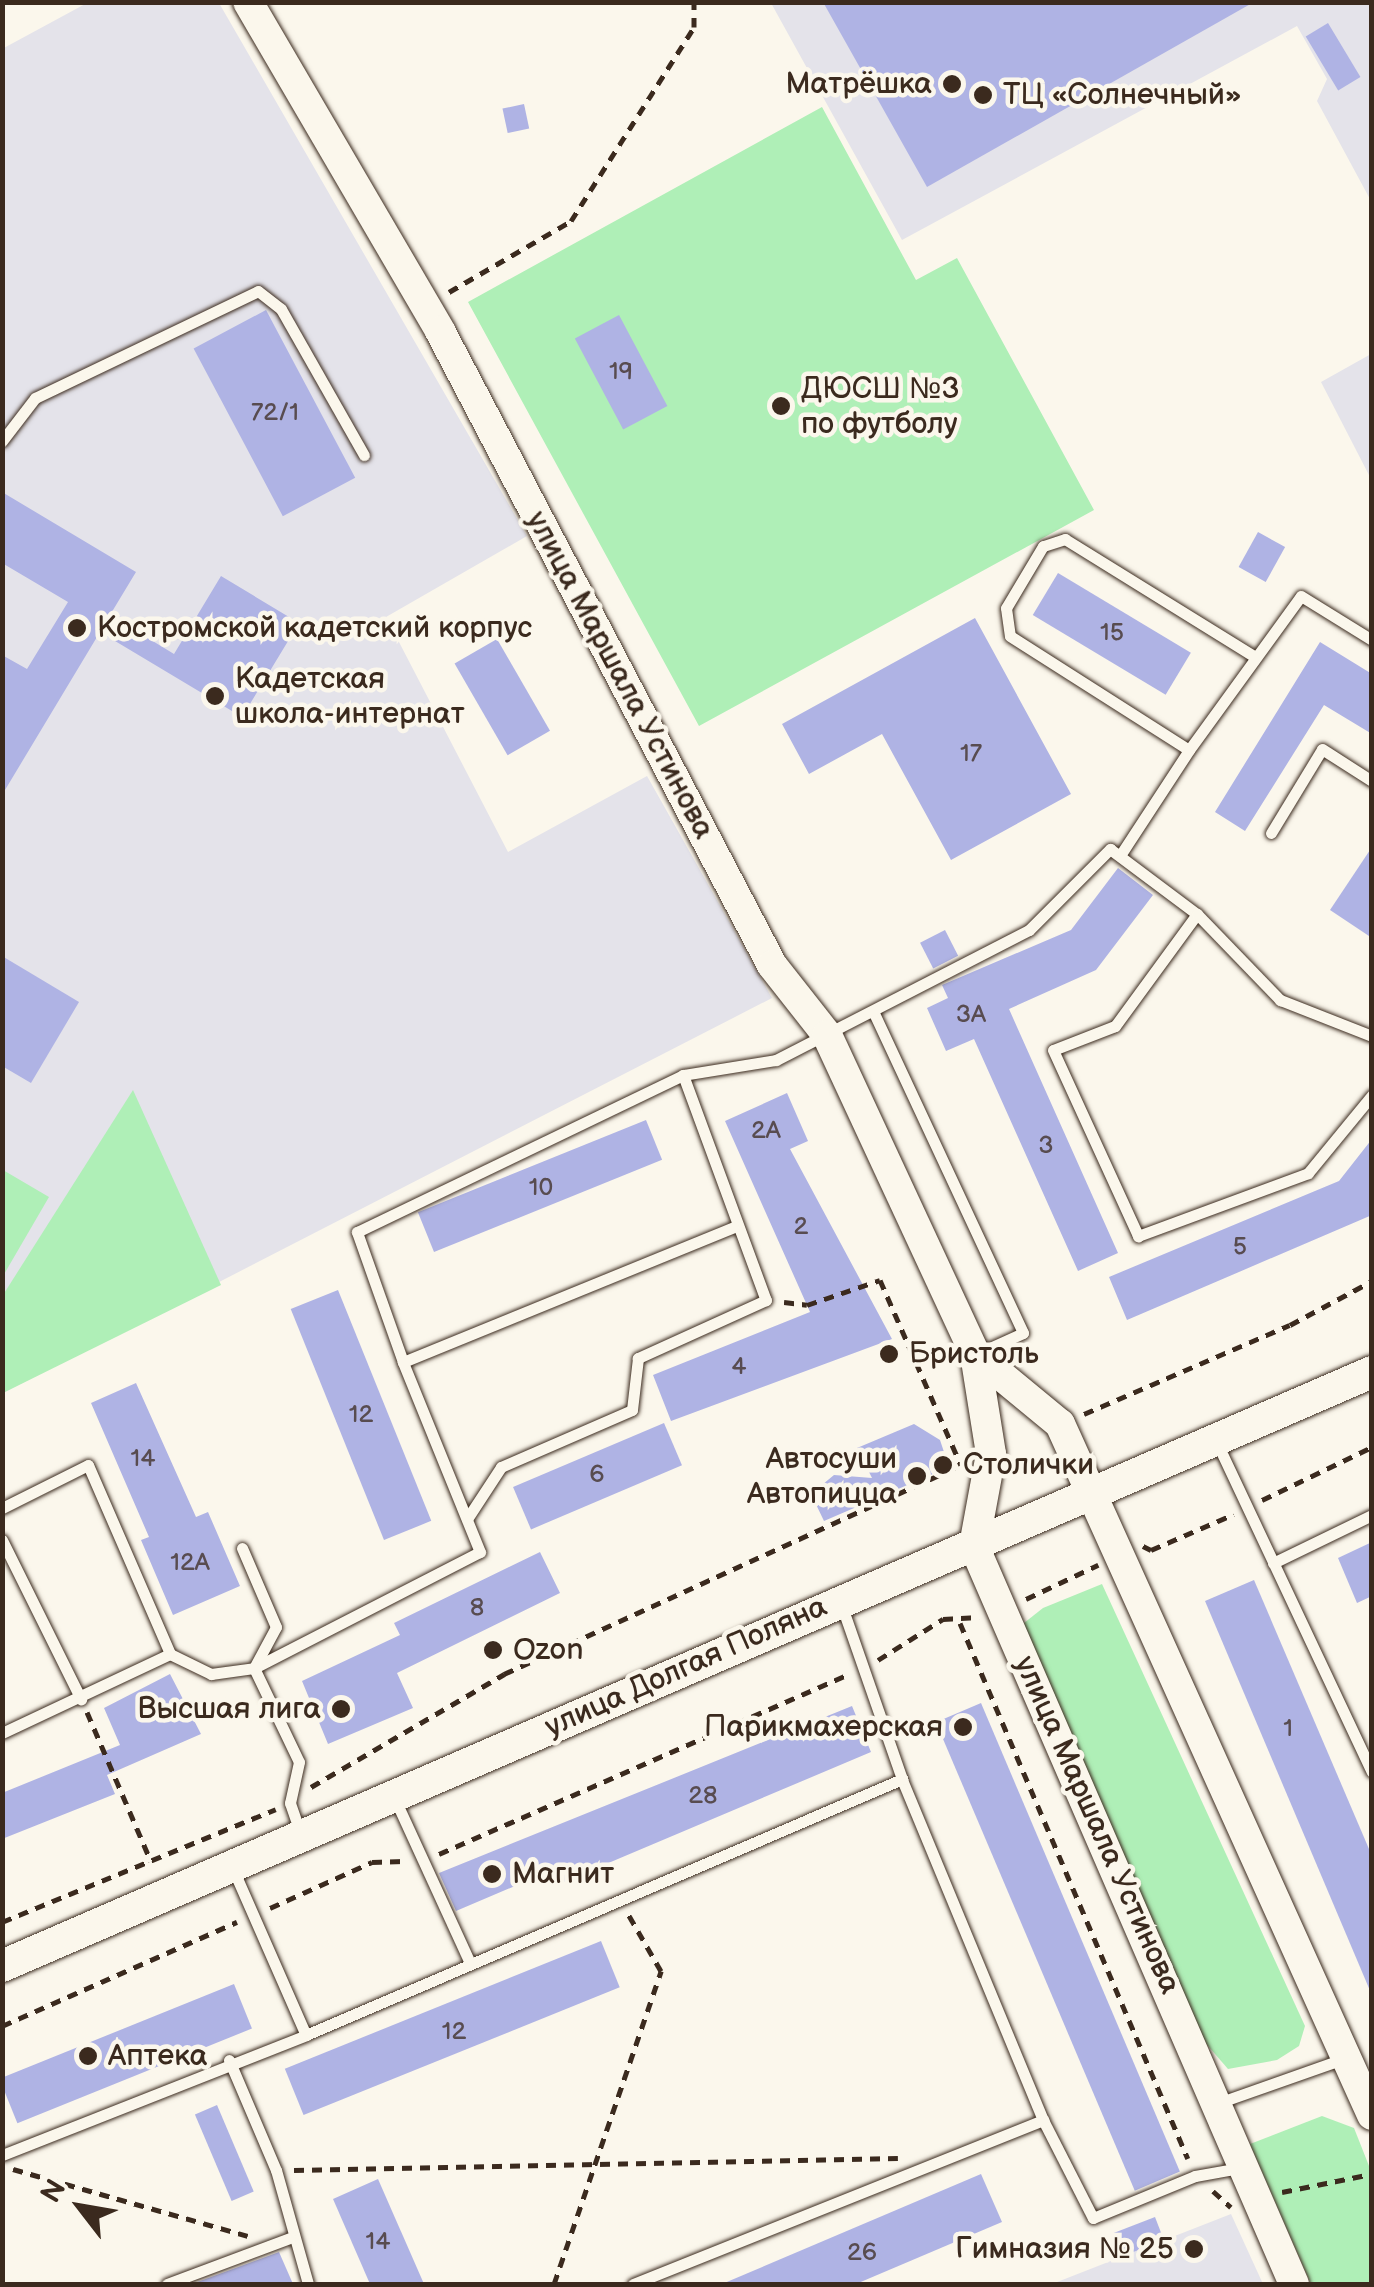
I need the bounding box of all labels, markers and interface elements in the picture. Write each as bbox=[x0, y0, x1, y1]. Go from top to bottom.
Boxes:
place label: Матрёшка bbox=[786, 66, 932, 102]
marker: Матрёшка bbox=[941, 73, 963, 95]
place label: ТЦ «Солнечный» bbox=[1003, 77, 1242, 113]
marker: ТЦ «Солнечный» bbox=[972, 84, 994, 106]
house number: 19 bbox=[609, 357, 633, 387]
place label: ДЮСШ №3 по футболу bbox=[801, 371, 960, 442]
marker: ДЮСШ №3 по футболу bbox=[770, 395, 792, 417]
house number: 72/1 bbox=[251, 398, 299, 428]
street label: улица Маршала Устинова bbox=[518, 505, 722, 845]
place label: Костромской кадетский корпус bbox=[97, 610, 532, 646]
marker: Костромской кадетский корпус bbox=[66, 617, 88, 639]
house number: 15 bbox=[1100, 618, 1124, 648]
place label: Кадетская школа-интернат bbox=[235, 661, 465, 732]
marker: Кадетская школа-интернат bbox=[204, 685, 226, 707]
house number: 17 bbox=[960, 739, 982, 769]
house number: 3А bbox=[956, 1000, 986, 1030]
house number: 2А bbox=[751, 1116, 781, 1146]
house number: 3 bbox=[1038, 1131, 1054, 1161]
house number: 10 bbox=[529, 1173, 553, 1203]
house number: 2 bbox=[794, 1212, 808, 1242]
house number: 5 bbox=[1233, 1232, 1247, 1262]
place label: Бристоль bbox=[909, 1336, 1039, 1372]
marker: Бристоль bbox=[878, 1343, 900, 1365]
house number: 4 bbox=[731, 1352, 747, 1382]
house number: 12 bbox=[349, 1400, 373, 1430]
place label: Автосуши Автопицца bbox=[747, 1441, 897, 1512]
house number: 14 bbox=[131, 1444, 155, 1474]
place label: Столички bbox=[963, 1447, 1094, 1483]
marker: Столички bbox=[932, 1454, 954, 1476]
house number: 6 bbox=[589, 1460, 605, 1490]
marker: Автосуши Автопицца bbox=[906, 1465, 928, 1487]
house number: 12А bbox=[170, 1548, 210, 1578]
street label: улица Долгая Поляна bbox=[540, 1589, 832, 1745]
house number: 8 bbox=[470, 1593, 484, 1623]
place label: Ozon bbox=[513, 1632, 583, 1668]
marker: Ozon bbox=[482, 1639, 504, 1661]
street label: улица Маршала Устинова bbox=[1006, 1651, 1188, 1999]
place label: Высшая лига bbox=[138, 1691, 321, 1727]
marker: Высшая лига bbox=[330, 1698, 352, 1720]
place label: Парикмахерская bbox=[704, 1709, 943, 1745]
house number: 1 bbox=[1283, 1714, 1293, 1744]
marker: Парикмахерская bbox=[952, 1716, 974, 1738]
house number: 28 bbox=[688, 1781, 718, 1811]
place label: Магнит bbox=[512, 1856, 614, 1892]
marker: Магнит bbox=[481, 1863, 503, 1885]
house number: 12 bbox=[442, 2017, 466, 2047]
place label: Аптека bbox=[108, 2038, 207, 2074]
marker: Аптека bbox=[77, 2045, 99, 2067]
north arrow bbox=[30, 2157, 130, 2257]
text: N bbox=[34, 2174, 73, 2209]
house number: 14 bbox=[366, 2227, 390, 2257]
place label: Гимназия № 25 bbox=[955, 2231, 1174, 2267]
house number: 26 bbox=[847, 2238, 877, 2268]
marker: Гимназия № 25 bbox=[1183, 2238, 1205, 2260]

